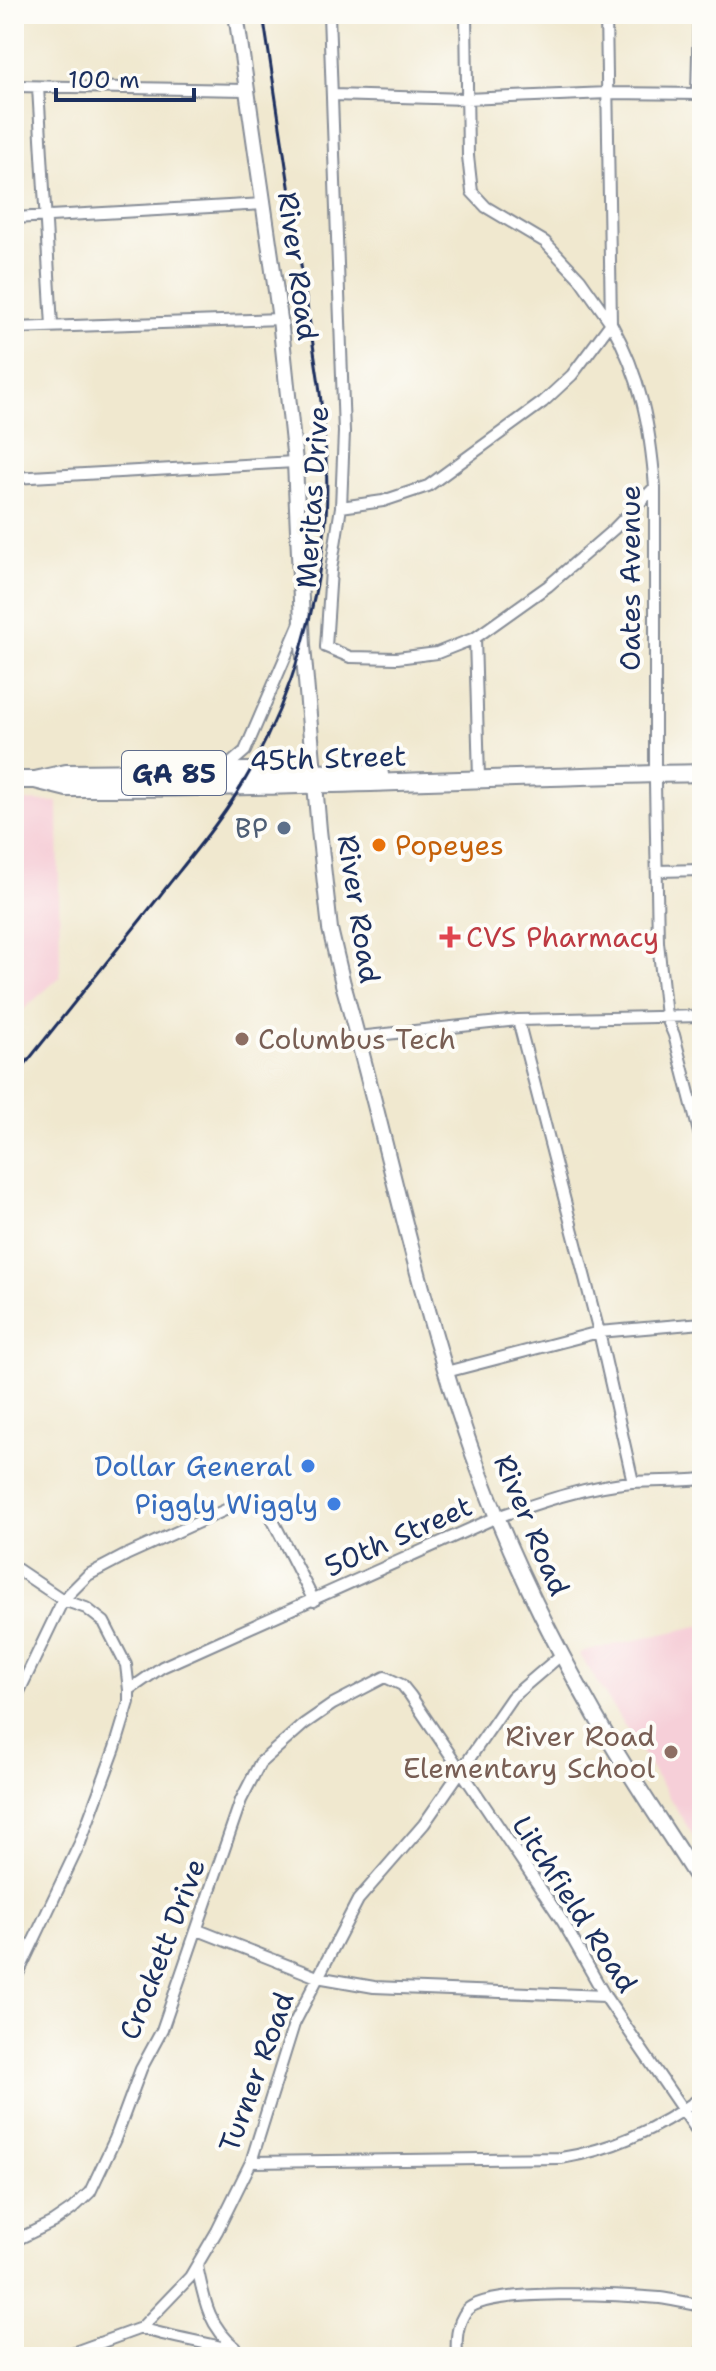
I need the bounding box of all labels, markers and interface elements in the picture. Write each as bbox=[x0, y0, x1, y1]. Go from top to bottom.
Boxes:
scale bar bbox=[56, 52, 194, 102]
text: 100 m bbox=[68, 64, 140, 96]
street label: River Road bbox=[269, 189, 327, 343]
street label: Meritas Drive bbox=[287, 404, 337, 590]
street label: Oates Avenue bbox=[611, 485, 649, 671]
street label: 45th Street bbox=[249, 736, 407, 780]
road number: GA 85 bbox=[122, 751, 226, 795]
place label: BP bbox=[235, 809, 268, 847]
marker: BP bbox=[275, 819, 293, 837]
place label: Popeyes bbox=[395, 826, 504, 864]
street label: River Road bbox=[329, 832, 389, 986]
marker: Popeyes bbox=[370, 836, 388, 854]
place label: CVS Pharmacy bbox=[466, 918, 659, 956]
marker: CVS Pharmacy bbox=[441, 928, 459, 946]
place label: Columbus Tech bbox=[258, 1020, 456, 1058]
marker: Columbus Tech bbox=[233, 1030, 251, 1048]
place label: Dollar General bbox=[94, 1447, 293, 1485]
street label: River Road bbox=[485, 1449, 579, 1601]
marker: Dollar General bbox=[299, 1457, 317, 1475]
place label: Piggly Wiggly bbox=[135, 1485, 318, 1523]
street label: 50th Street bbox=[318, 1487, 478, 1585]
marker: Piggly Wiggly bbox=[325, 1495, 343, 1513]
place label: River Road Elementary School bbox=[403, 1717, 656, 1787]
marker: River Road Elementary School bbox=[662, 1743, 680, 1761]
street label: Litchfield Road bbox=[504, 1808, 646, 2000]
street label: Crockett Drive bbox=[110, 1853, 214, 2045]
street label: Turner Road bbox=[209, 1987, 303, 2157]

